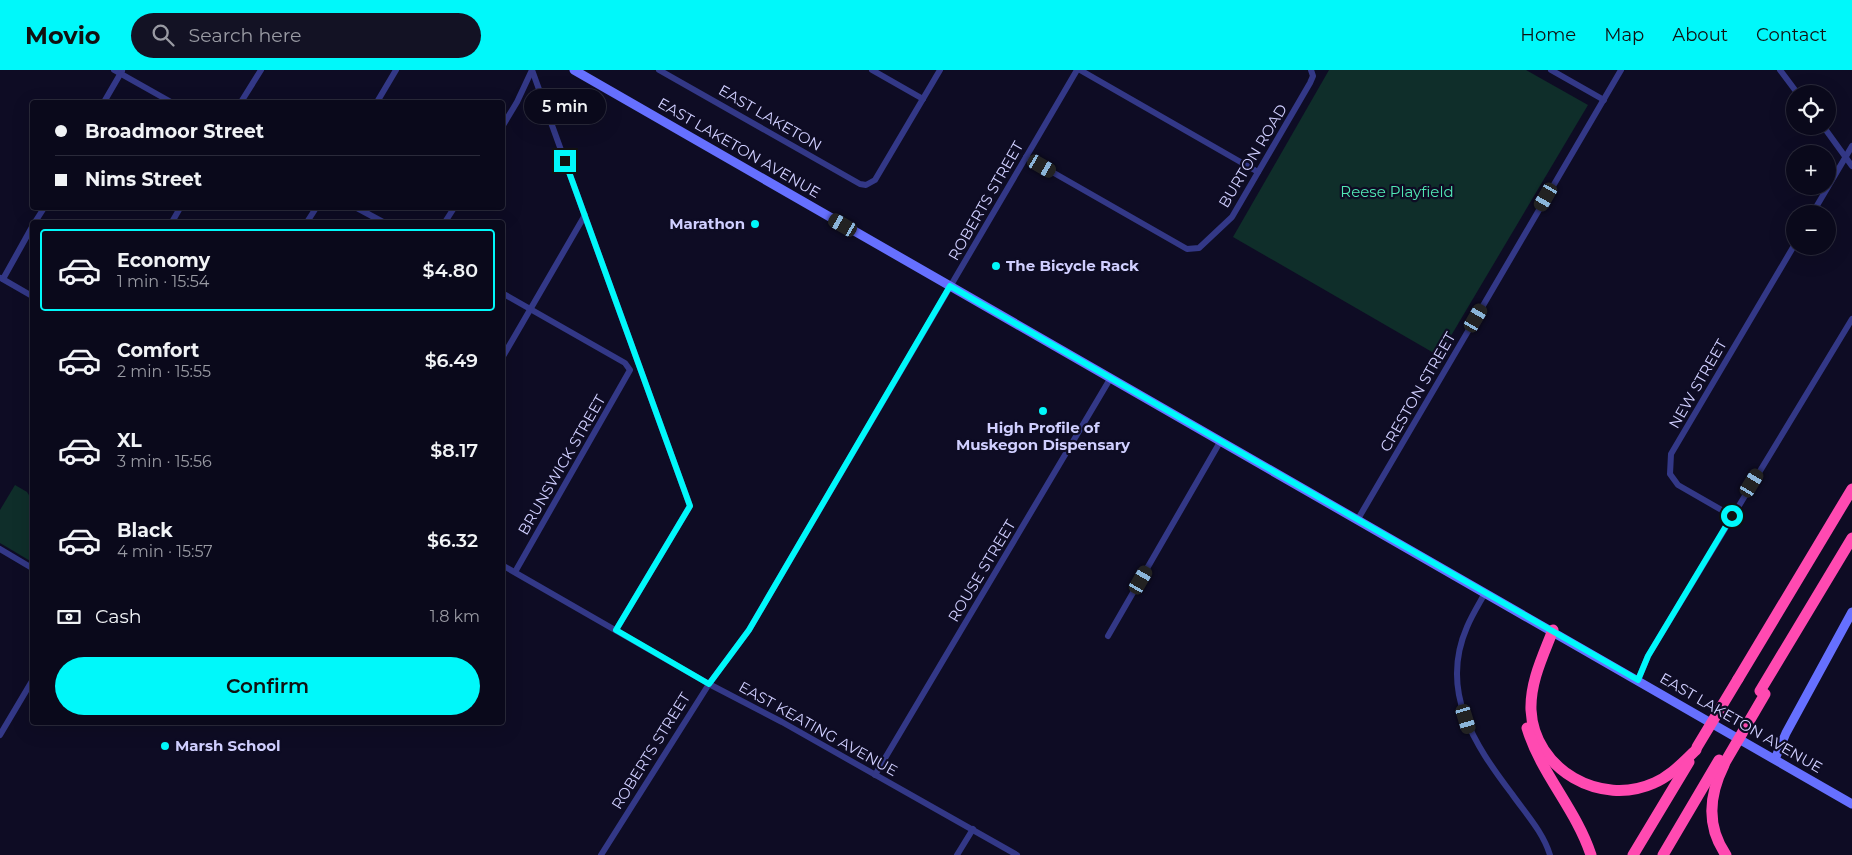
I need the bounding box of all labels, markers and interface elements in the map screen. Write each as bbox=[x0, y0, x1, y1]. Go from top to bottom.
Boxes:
search box bbox=[131, 13, 481, 58]
text: Movio bbox=[25, 21, 101, 50]
icon: search bbox=[149, 21, 177, 49]
text: Search here bbox=[189, 24, 302, 47]
text: Home bbox=[1520, 24, 1576, 46]
text: Map bbox=[1604, 24, 1644, 46]
text: About bbox=[1672, 24, 1728, 46]
text: Contact bbox=[1756, 24, 1827, 46]
street label: EAST LAKETON bbox=[715, 80, 825, 155]
map controls bbox=[1786, 85, 1836, 255]
button: locate bbox=[1786, 85, 1836, 135]
callout: 5 min bbox=[524, 88, 606, 124]
street label: EAST LAKETON AVENUE bbox=[655, 93, 824, 202]
text: 5 min bbox=[542, 97, 588, 116]
street label: BURTON ROAD bbox=[1214, 100, 1291, 211]
text: Broadmoor Street bbox=[85, 120, 264, 143]
street label: ROBERTS STREET bbox=[944, 138, 1028, 264]
button: + bbox=[1786, 145, 1836, 195]
route end bbox=[554, 150, 576, 172]
car bbox=[1025, 152, 1058, 180]
text: Nims Street bbox=[85, 168, 202, 191]
car bbox=[1532, 180, 1559, 214]
park label: Reese Playfield bbox=[1340, 182, 1454, 201]
button: − bbox=[1786, 205, 1836, 255]
car bbox=[826, 211, 859, 239]
place label: Marathon bbox=[669, 214, 745, 233]
marker: Marathon bbox=[749, 218, 761, 230]
icon: car bbox=[57, 248, 102, 293]
text: Economy bbox=[117, 249, 210, 272]
place label: The Bicycle Rack bbox=[1006, 256, 1139, 275]
text: $4.80 bbox=[423, 259, 478, 282]
marker: The Bicycle Rack bbox=[990, 260, 1002, 272]
text: 1 min · 15:54 bbox=[117, 272, 209, 291]
car bbox=[1462, 301, 1489, 335]
street label: CRESTON STREET bbox=[1376, 328, 1460, 455]
street label: NEW STREET bbox=[1664, 335, 1731, 432]
icon: car bbox=[57, 338, 102, 383]
text: Comfort bbox=[117, 339, 199, 362]
text: $6.49 bbox=[425, 349, 478, 372]
text: 2 min · 15:55 bbox=[117, 362, 211, 381]
street label: BRUNSWICK STREET bbox=[514, 391, 610, 538]
marker: High Profile of Muskegon Dispensary bbox=[1037, 405, 1049, 417]
place label: High Profile of Muskegon Dispensary bbox=[956, 418, 1131, 454]
icon: car bbox=[57, 428, 102, 473]
text: XL bbox=[117, 429, 142, 452]
text: $8.17 bbox=[430, 439, 478, 462]
text: 3 min · 15:56 bbox=[117, 452, 212, 471]
car bbox=[1737, 466, 1766, 500]
route start bbox=[1721, 505, 1743, 527]
street label: ROUSE STREET bbox=[944, 516, 1020, 625]
icon: car bbox=[57, 518, 102, 563]
text: Black bbox=[117, 519, 173, 542]
text: $6.32 bbox=[427, 529, 478, 552]
text: 4 min · 15:57 bbox=[117, 542, 213, 561]
car bbox=[1127, 563, 1154, 597]
icon: cash bbox=[55, 603, 83, 631]
text: Cash bbox=[95, 605, 142, 628]
text: 1.8 km bbox=[430, 607, 480, 626]
button: Confirm bbox=[55, 657, 480, 715]
street label: EAST LAKETON AVENUE bbox=[1657, 668, 1826, 777]
street label: EAST KEATING AVENUE bbox=[735, 677, 901, 780]
street label: ROBERTS STREET bbox=[607, 688, 694, 813]
car bbox=[1454, 702, 1477, 736]
place label: Marsh School bbox=[175, 736, 281, 755]
marker: Marsh School bbox=[159, 740, 171, 752]

